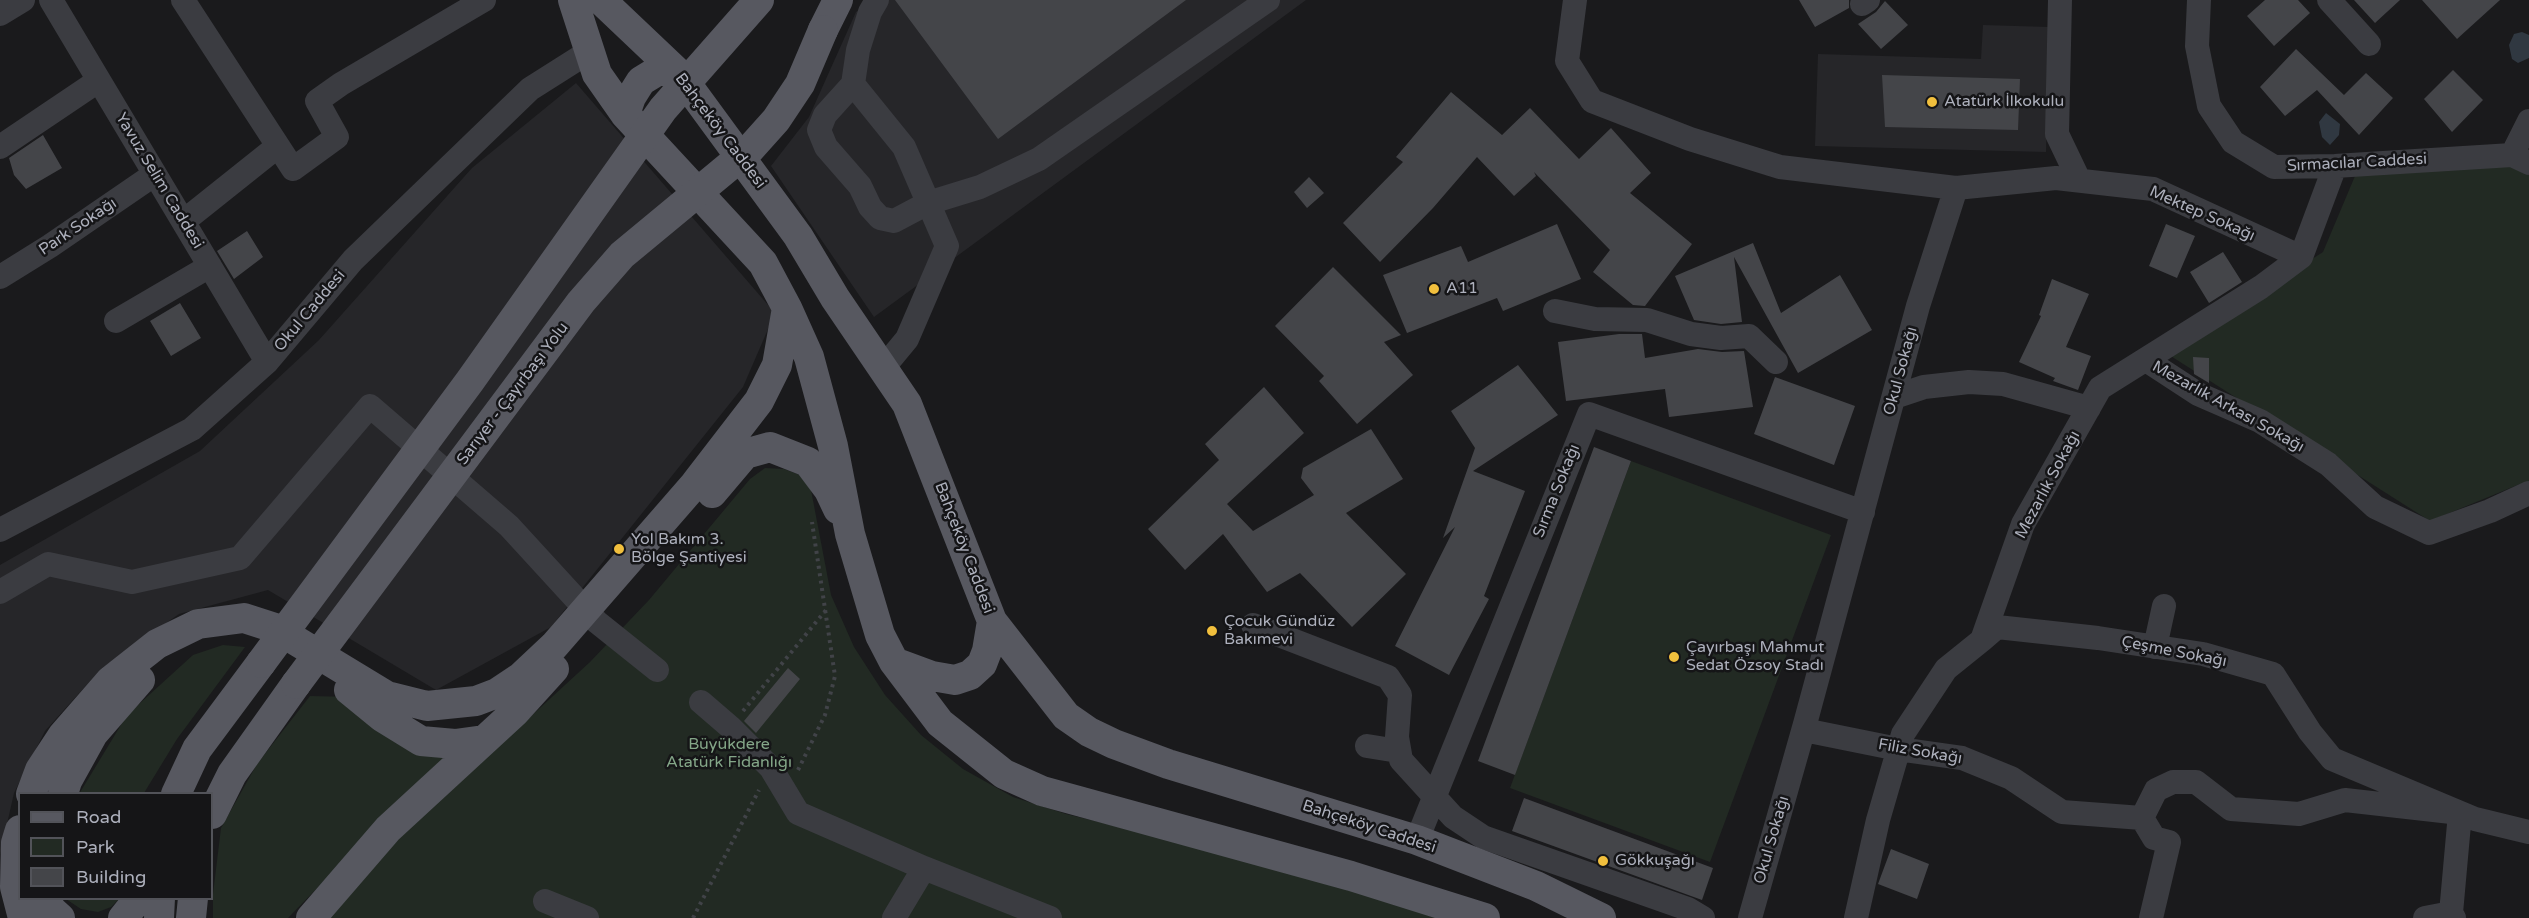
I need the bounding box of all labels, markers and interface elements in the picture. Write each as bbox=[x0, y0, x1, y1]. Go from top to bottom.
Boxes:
street label: Bahçeköy Caddesi bbox=[670, 70, 770, 192]
place label: Atatürk İlkokulu bbox=[1944, 92, 2064, 112]
marker: Atatürk İlkokulu bbox=[1925, 95, 1939, 109]
street label: Yavuz Selim Caddesi bbox=[111, 110, 207, 252]
street label: Sırmacılar Caddesi bbox=[2286, 150, 2428, 176]
street label: Mektep Sokağı bbox=[2146, 182, 2258, 246]
street label: Park Sokağı bbox=[36, 194, 120, 260]
street label: Okul Caddesi bbox=[270, 266, 350, 356]
place label: A11 bbox=[1446, 279, 1478, 299]
marker: A11 bbox=[1427, 282, 1441, 296]
street label: Sarıyer - Çayırbaşı Yolu bbox=[453, 319, 573, 469]
street label: Okul Sokağı bbox=[1880, 325, 1922, 417]
street label: Mezarlık Arkası Sokağı bbox=[2149, 357, 2307, 457]
street label: Mezarlık Sokağı bbox=[2011, 428, 2085, 542]
street label: Sırma Sokağı bbox=[1530, 442, 1584, 540]
street label: Bahçeköy Caddesi bbox=[930, 480, 998, 616]
place label: Yol Bakım 3. Bölge Şantiyesi bbox=[631, 530, 747, 568]
marker: Yol Bakım 3. Bölge Şantiyesi bbox=[612, 542, 626, 556]
place label: Çocuk Gündüz Bakımevi bbox=[1224, 612, 1335, 650]
marker: Çocuk Gündüz Bakımevi bbox=[1205, 624, 1219, 638]
street label: Çeşme Sokağı bbox=[2120, 632, 2228, 672]
place label: Çayırbaşı Mahmut Sedat Özsoy Stadı bbox=[1686, 638, 1824, 676]
marker: Çayırbaşı Mahmut Sedat Özsoy Stadı bbox=[1667, 650, 1681, 664]
park label: Büyükdere Atatürk Fidanlığı bbox=[666, 735, 792, 773]
street label: Filiz Sokağı bbox=[1877, 735, 1963, 769]
legend bbox=[18, 792, 213, 900]
street label: Okul Sokağı bbox=[1750, 794, 1794, 886]
street label: Bahçeköy Caddesi bbox=[1300, 796, 1438, 858]
text: Road bbox=[76, 806, 121, 828]
text: Park bbox=[76, 836, 114, 858]
place label: Gökkuşağı bbox=[1615, 851, 1695, 871]
marker: Gökkuşağı bbox=[1596, 854, 1610, 868]
text: Building bbox=[76, 866, 146, 888]

